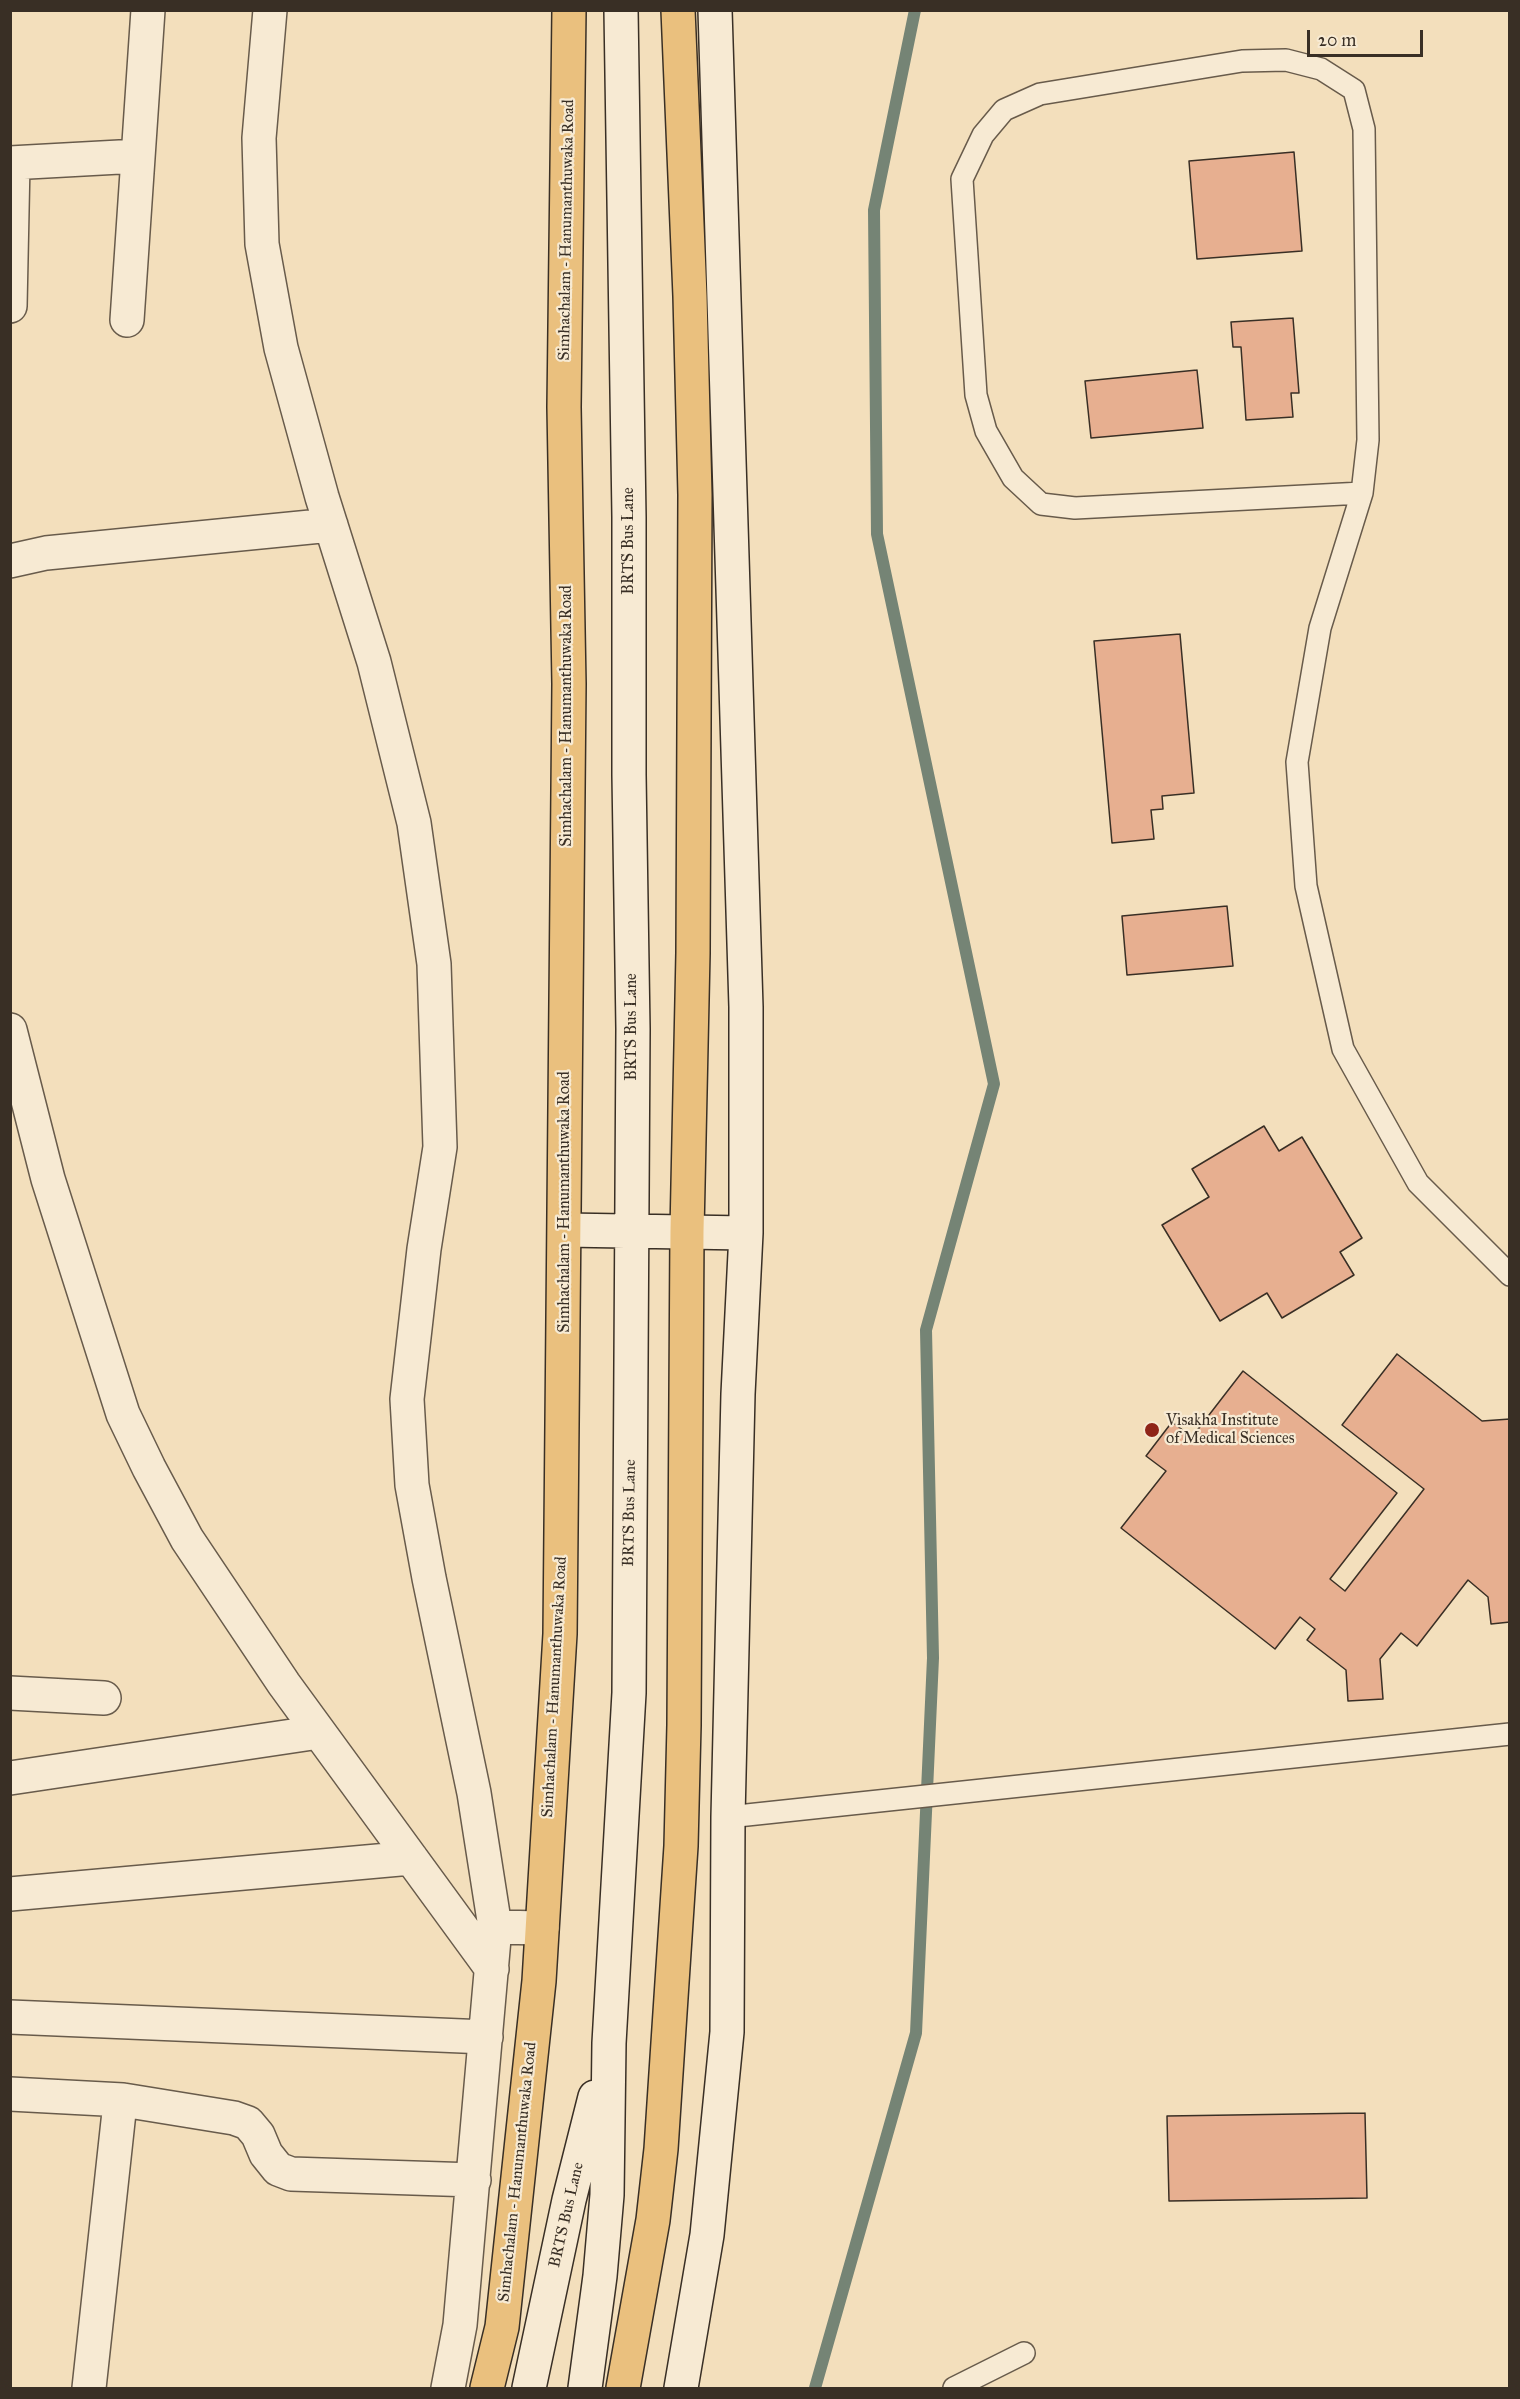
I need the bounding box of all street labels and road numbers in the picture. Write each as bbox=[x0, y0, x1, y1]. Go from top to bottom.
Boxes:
street label: Simhachalam - Hanumanthuwaka Road bbox=[555, 99, 579, 361]
street label: BRTS Bus Lane bbox=[619, 487, 639, 595]
street label: Simhachalam - Hanumanthuwaka Road bbox=[557, 585, 577, 847]
street label: BRTS Bus Lane bbox=[622, 973, 642, 1081]
street label: Simhachalam - Hanumanthuwaka Road bbox=[555, 1071, 575, 1333]
street label: BRTS Bus Lane bbox=[619, 1459, 641, 1567]
street label: Simhachalam - Hanumanthuwaka Road bbox=[539, 1556, 571, 1818]
street label: Simhachalam - Hanumanthuwaka Road bbox=[495, 2041, 541, 2303]
street label: BRTS Bus Lane bbox=[546, 2161, 588, 2269]

